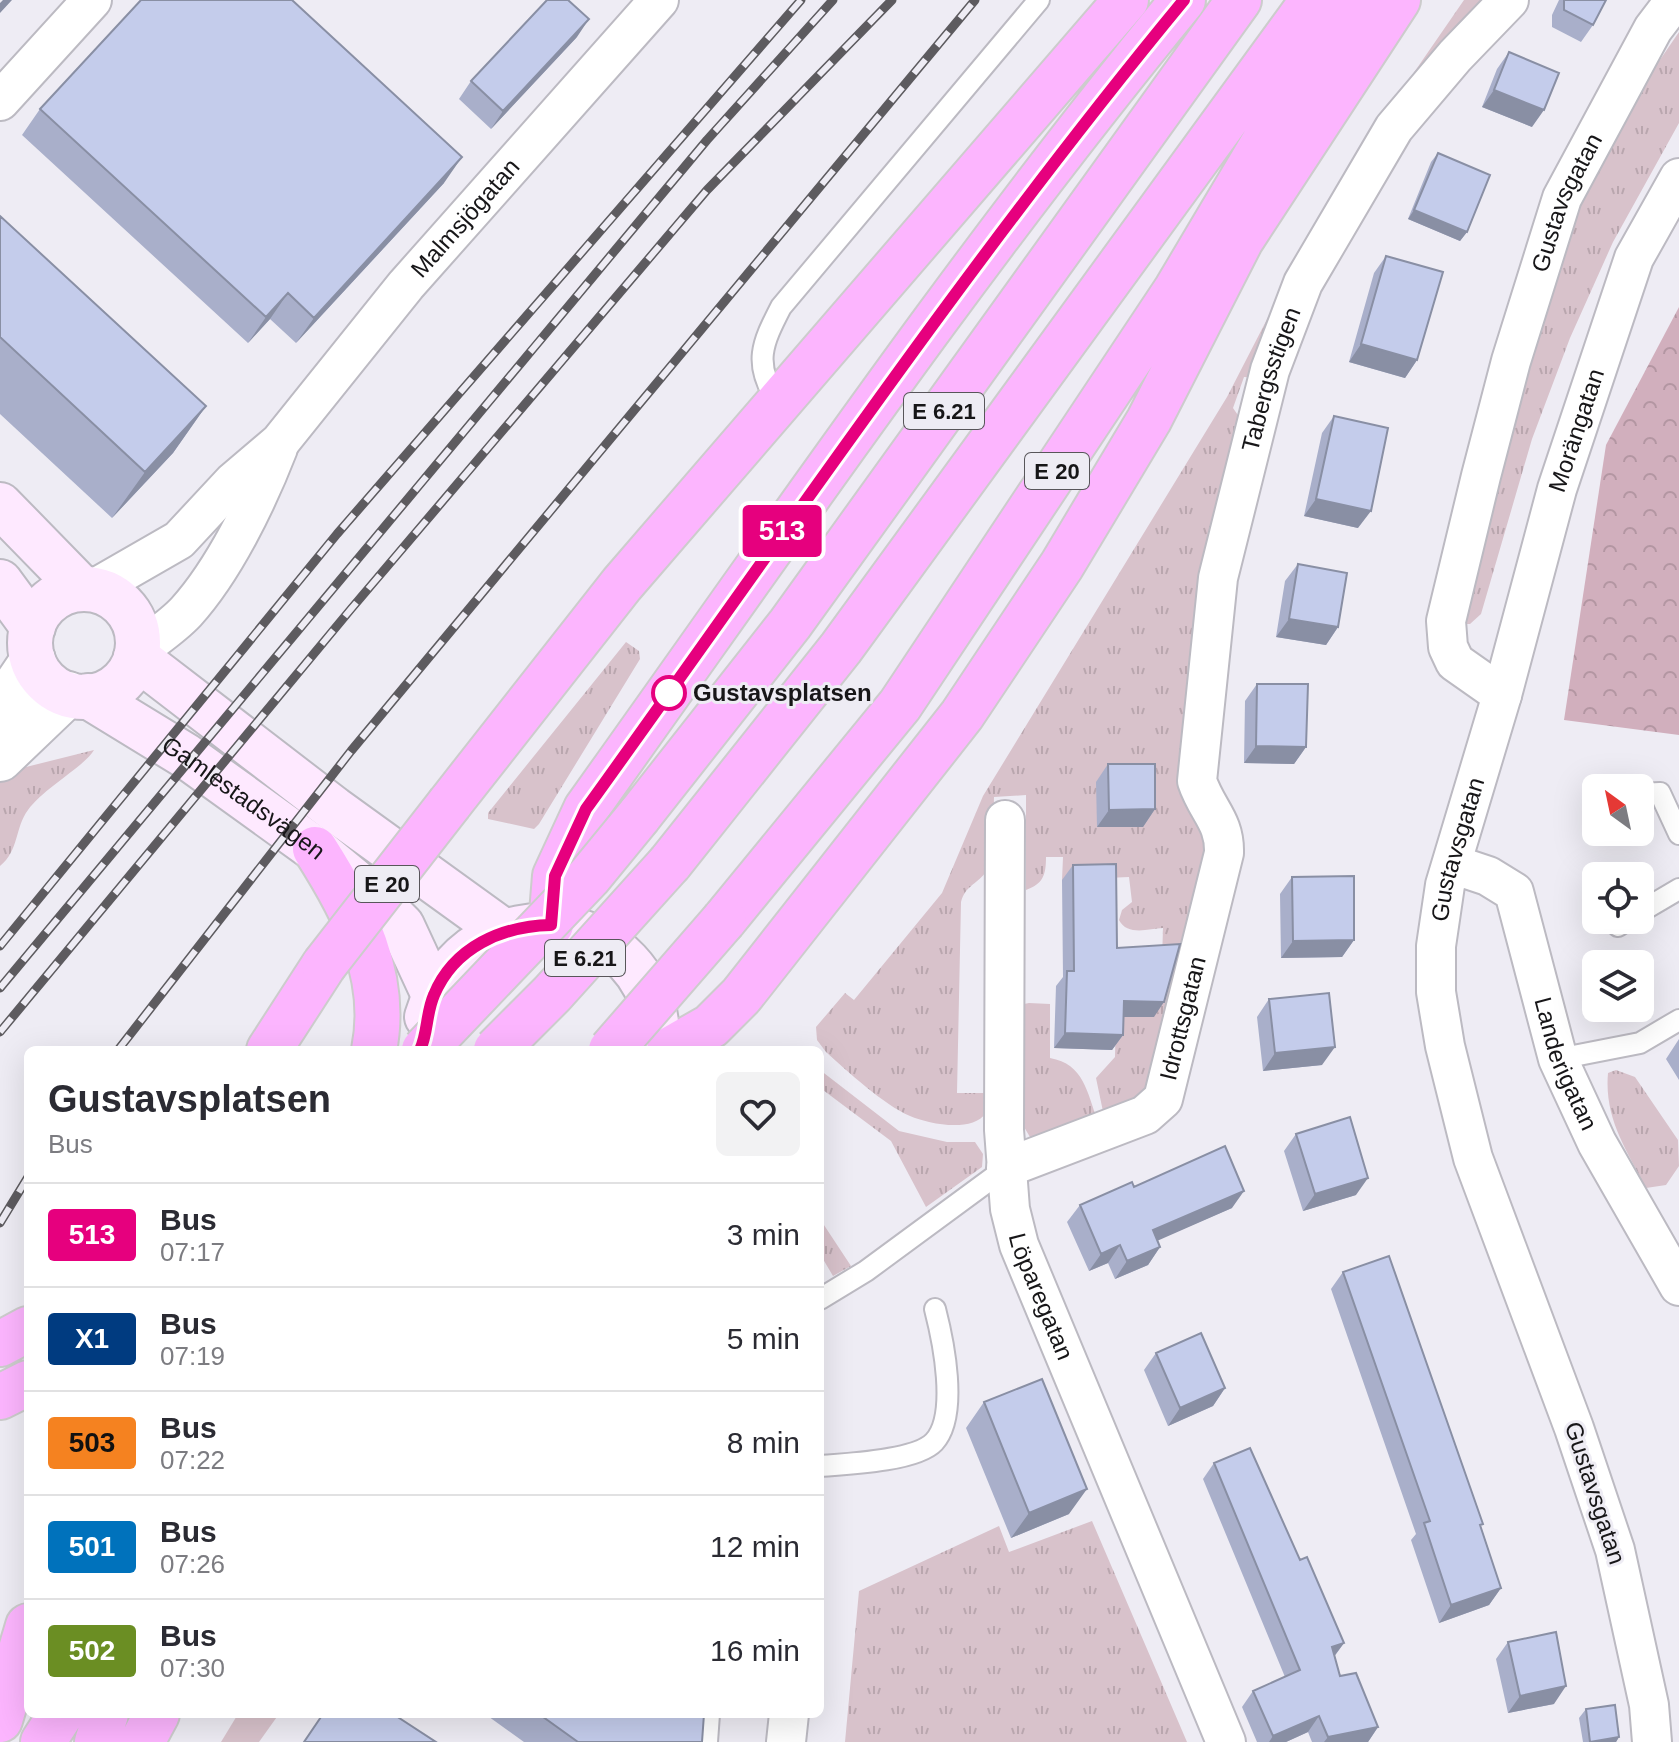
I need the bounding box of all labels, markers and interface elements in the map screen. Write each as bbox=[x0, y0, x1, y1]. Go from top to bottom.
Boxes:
street label: Gustavsgatan bbox=[1526, 129, 1607, 275]
street label: Malmsjögatan bbox=[405, 153, 525, 283]
street label: Tabergsstigen bbox=[1236, 303, 1306, 454]
street label: Morängatan bbox=[1543, 365, 1609, 495]
road number: E 6.21 bbox=[904, 393, 984, 429]
road number: E 20 bbox=[1025, 453, 1089, 489]
line badge: 513 bbox=[736, 505, 828, 557]
text: 513 bbox=[759, 515, 805, 546]
marker: Gustavsplatsen bbox=[652, 676, 686, 710]
place label: Gustavsplatsen bbox=[693, 679, 872, 706]
street label: Gamlestadsvägen bbox=[157, 731, 331, 865]
street label: Gustavsgatan bbox=[1426, 774, 1489, 923]
north arrow bbox=[1582, 774, 1654, 846]
map controls bbox=[1582, 774, 1654, 1022]
button: locate bbox=[1582, 862, 1654, 934]
road number: E 20 bbox=[355, 866, 419, 902]
road number: E 6.21 bbox=[545, 940, 625, 976]
button: layers bbox=[1582, 950, 1654, 1022]
street label: Idrottsgatan bbox=[1154, 953, 1211, 1083]
street label: Landerigatan bbox=[1529, 994, 1603, 1134]
button: heart bbox=[716, 1072, 800, 1156]
text: Gustavsplatsen bbox=[48, 1078, 331, 1120]
text: Bus bbox=[48, 1129, 93, 1159]
text: Bus bbox=[160, 1203, 217, 1236]
text: 3 min bbox=[727, 1218, 800, 1251]
text: 513 bbox=[69, 1219, 115, 1250]
street label: Löparegatan bbox=[1004, 1230, 1079, 1364]
text: 07:17 bbox=[160, 1237, 225, 1267]
text: Bus bbox=[160, 1307, 217, 1340]
text: 5 min bbox=[727, 1322, 800, 1355]
text: X1 bbox=[75, 1323, 109, 1354]
text: 07:19 bbox=[160, 1341, 225, 1371]
text: Bus bbox=[160, 1411, 217, 1444]
street label: Gustavsgatan bbox=[1560, 1418, 1631, 1567]
text: 8 min bbox=[727, 1426, 800, 1459]
text: 503 bbox=[69, 1427, 115, 1458]
text: 07:22 bbox=[160, 1445, 225, 1475]
text: Bus bbox=[160, 1515, 217, 1548]
text: 12 min bbox=[710, 1530, 800, 1563]
text: 501 bbox=[69, 1531, 115, 1562]
text: 07:26 bbox=[160, 1549, 225, 1579]
text: Bus bbox=[160, 1619, 217, 1652]
text: 16 min bbox=[710, 1634, 800, 1667]
text: 502 bbox=[69, 1635, 115, 1666]
text: 07:30 bbox=[160, 1653, 225, 1683]

